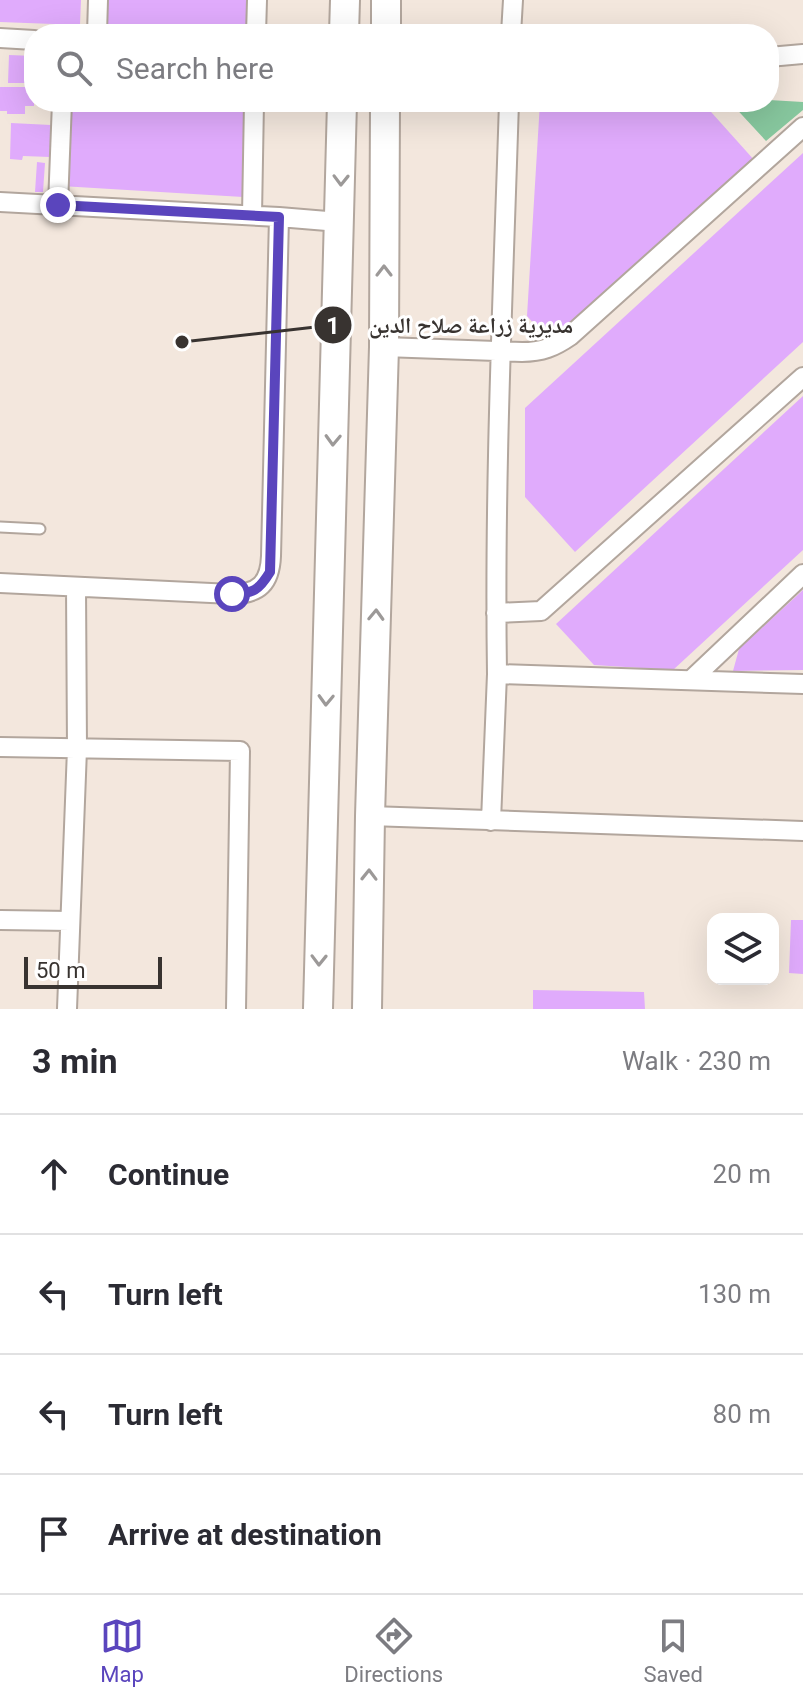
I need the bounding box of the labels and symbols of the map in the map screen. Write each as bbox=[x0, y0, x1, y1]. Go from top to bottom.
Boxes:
one-way arrow bbox=[332, 174, 349, 187]
route end bbox=[40, 187, 76, 223]
one-way arrow bbox=[375, 264, 393, 277]
callout: مديرية زراعة صلاح الدين bbox=[313, 302, 589, 348]
text: 1 bbox=[326, 312, 340, 340]
text: مديرية زراعة صلاح الدين bbox=[369, 313, 573, 339]
one-way arrow bbox=[325, 434, 342, 447]
route start bbox=[214, 576, 250, 612]
one-way arrow bbox=[367, 608, 384, 621]
one-way arrow bbox=[317, 694, 334, 707]
one-way arrow bbox=[360, 868, 378, 881]
scale bar bbox=[24, 953, 162, 989]
one-way arrow bbox=[310, 954, 328, 967]

